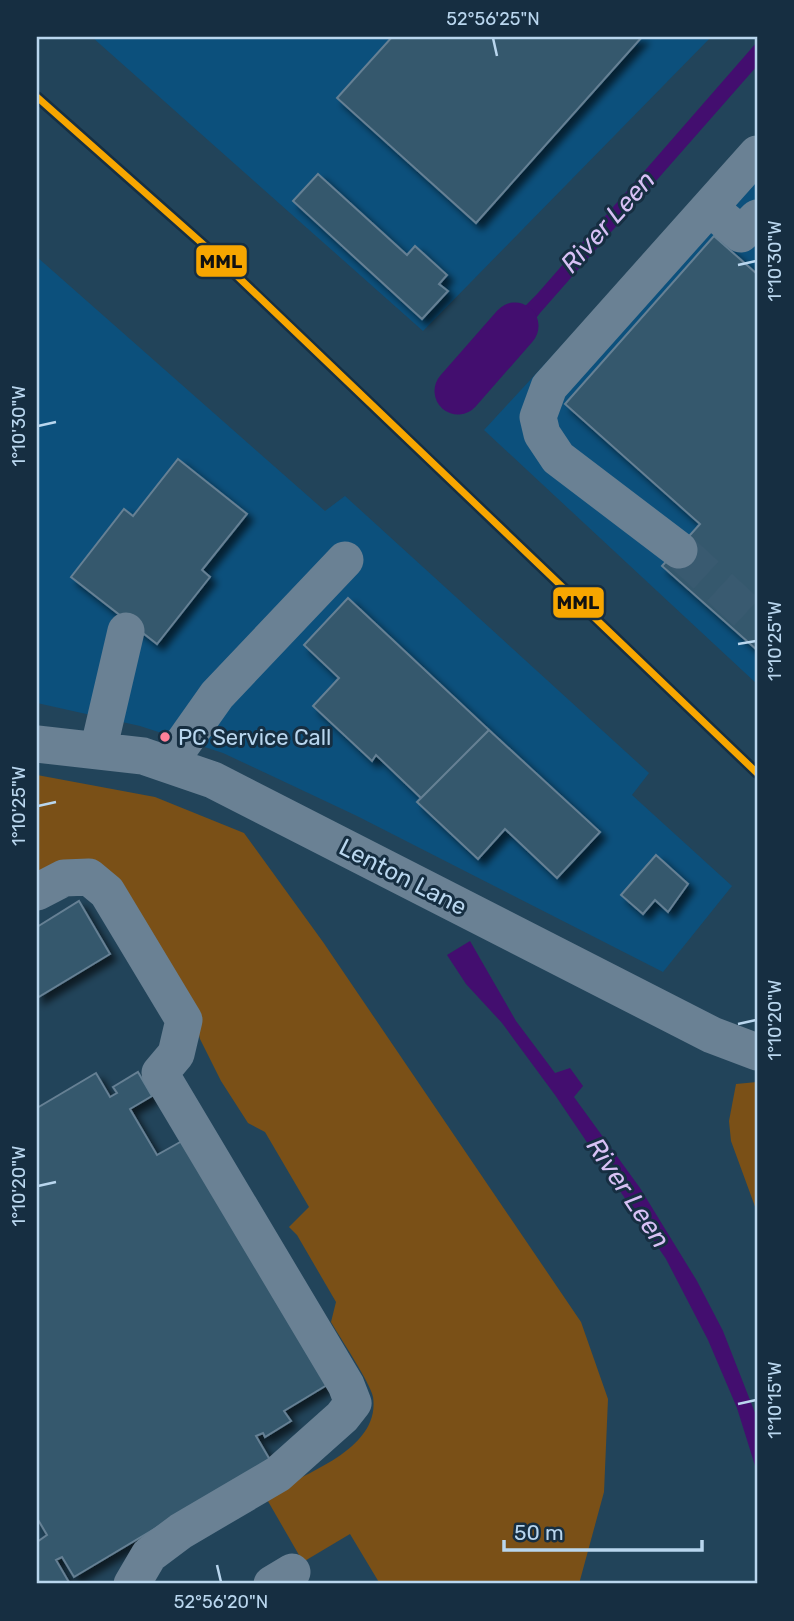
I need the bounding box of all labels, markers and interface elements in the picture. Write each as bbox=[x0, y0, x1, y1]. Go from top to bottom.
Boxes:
text: 52°56'25"N bbox=[446, 8, 540, 30]
water label: River Leen bbox=[554, 165, 662, 279]
text: 1°10'30"W bbox=[764, 220, 786, 302]
line badge: MML bbox=[195, 244, 248, 278]
text: MML bbox=[200, 250, 243, 273]
text: 1°10'30"W bbox=[8, 385, 30, 467]
line badge: MML bbox=[552, 586, 605, 619]
text: MML bbox=[557, 591, 600, 614]
text: 1°10'25"W bbox=[764, 601, 786, 681]
place label: PC Service Call bbox=[178, 724, 331, 751]
marker: PC Service Call bbox=[158, 730, 172, 744]
text: 1°10'25"W bbox=[8, 766, 30, 846]
street label: Lenton Lane bbox=[335, 833, 471, 921]
text: 1°10'20"W bbox=[764, 980, 786, 1060]
water label: River Leen bbox=[580, 1132, 676, 1254]
text: 1°10'20"W bbox=[8, 1146, 30, 1226]
text: 1°10'15"W bbox=[764, 1361, 786, 1439]
scale bar bbox=[504, 1509, 701, 1553]
text: 50 m bbox=[514, 1520, 564, 1545]
text: 52°56'20"N bbox=[174, 1591, 268, 1613]

